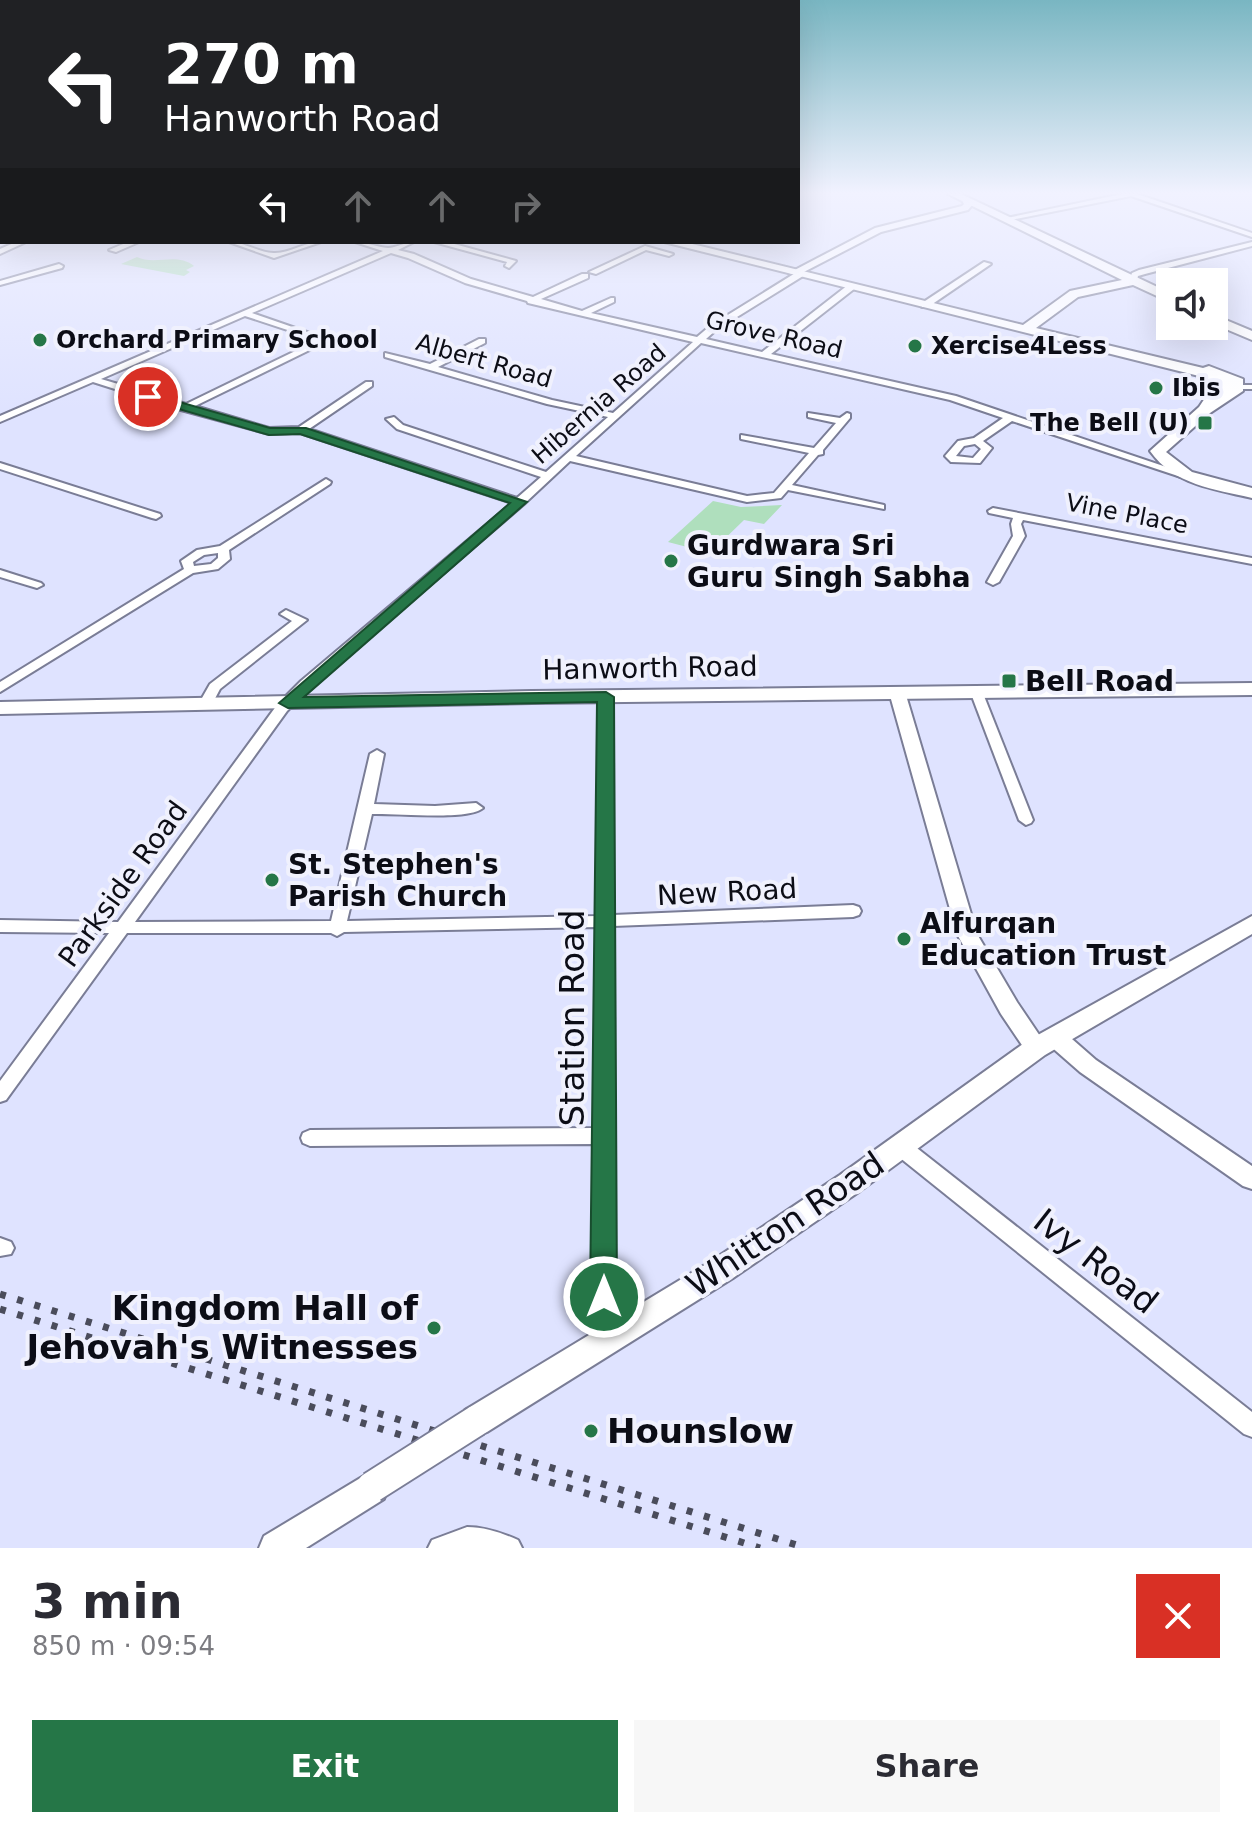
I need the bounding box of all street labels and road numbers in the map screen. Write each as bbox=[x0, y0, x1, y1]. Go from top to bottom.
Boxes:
street label: Grove Road bbox=[703, 306, 845, 364]
street label: Albert Road bbox=[413, 328, 555, 394]
street label: Hibernia Road bbox=[526, 338, 672, 470]
street label: Vine Place bbox=[1063, 488, 1191, 540]
street label: Hanworth Road bbox=[542, 650, 758, 686]
street label: Parkside Road bbox=[52, 795, 194, 973]
street label: New Road bbox=[656, 872, 798, 912]
street label: Station Road bbox=[552, 910, 592, 1127]
street label: Whitton Road bbox=[679, 1143, 891, 1305]
street label: Ivy Road bbox=[1026, 1200, 1166, 1322]

